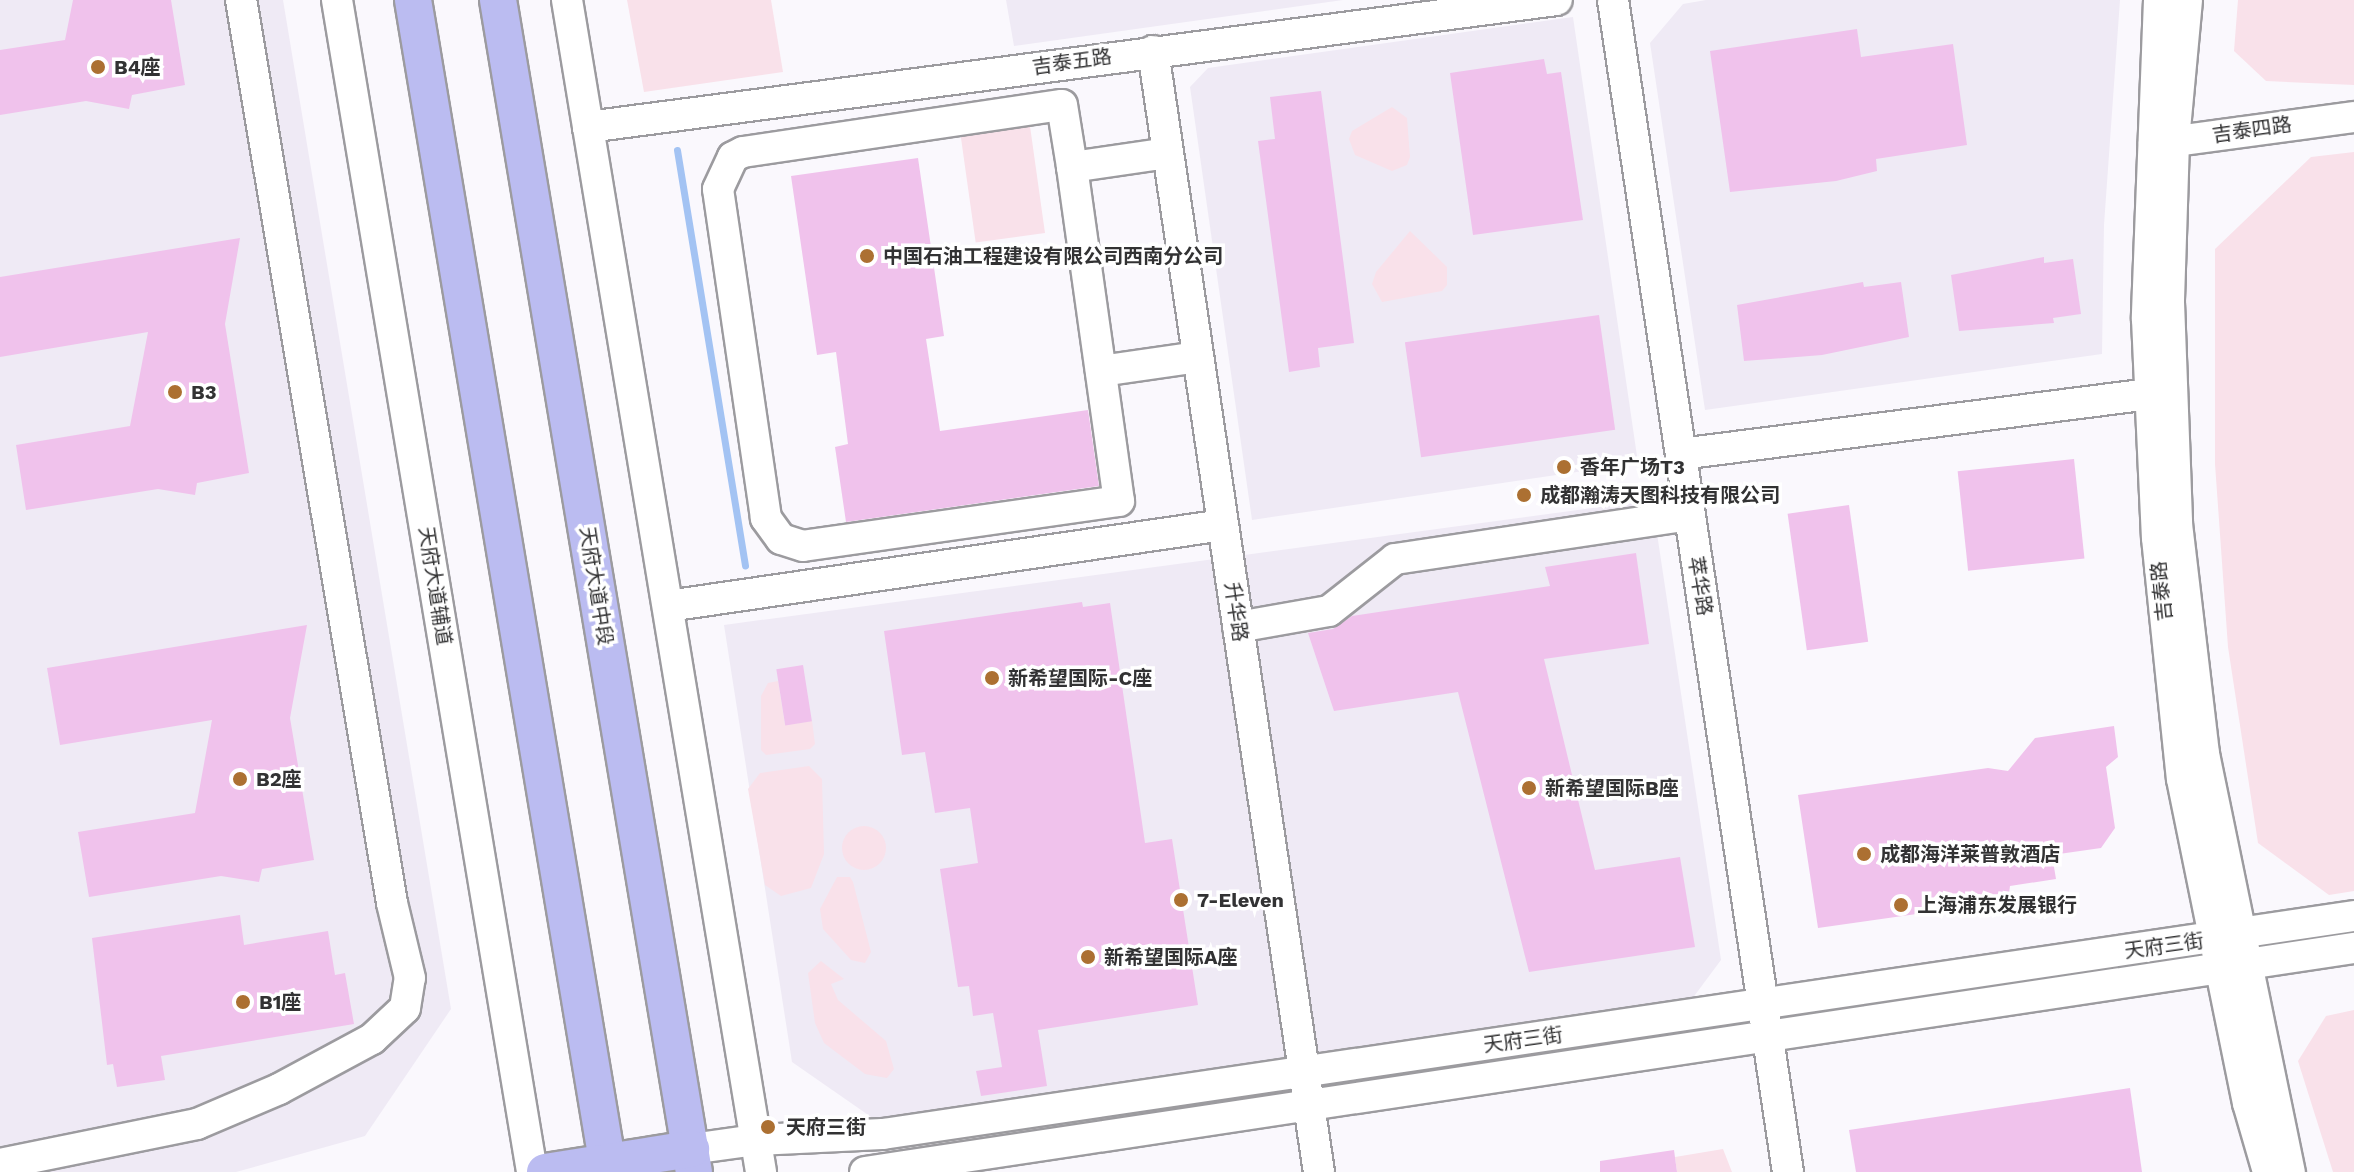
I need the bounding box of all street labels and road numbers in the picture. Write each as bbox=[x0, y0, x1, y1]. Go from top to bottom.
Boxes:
street label: 吉泰五路 bbox=[1031, 45, 1113, 79]
street label: 吉泰四路 bbox=[2211, 113, 2293, 147]
street label: 天府大道辅道 bbox=[414, 525, 456, 647]
street label: 天府大道中段 bbox=[575, 525, 617, 647]
street label: 萃华路 bbox=[1683, 554, 1717, 618]
street label: 吉泰路 bbox=[2147, 560, 2177, 622]
street label: 升华路 bbox=[1220, 581, 1252, 643]
street label: 天府三街 bbox=[2123, 929, 2205, 963]
street label: 天府三街 bbox=[1482, 1023, 1564, 1057]

